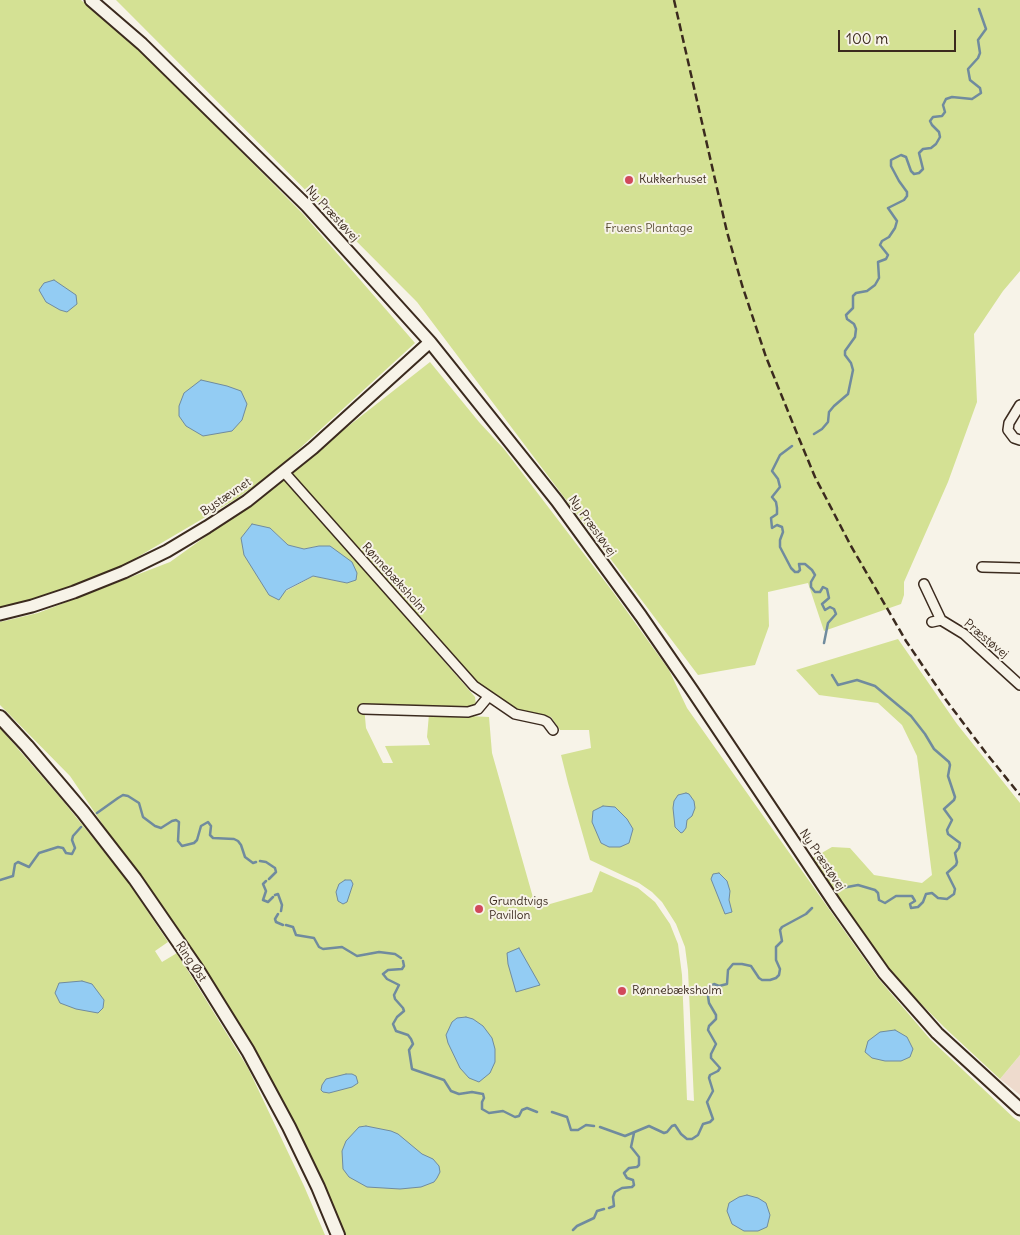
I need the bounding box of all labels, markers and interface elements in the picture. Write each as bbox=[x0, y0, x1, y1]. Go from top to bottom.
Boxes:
scale bar bbox=[840, 20, 958, 52]
text: 100 m bbox=[846, 29, 888, 48]
place label: Kukkerhuset bbox=[639, 173, 707, 187]
marker: Kukkerhuset bbox=[623, 174, 635, 186]
street label: Ny Præstøvej bbox=[302, 183, 362, 245]
park label: Fruens Plantage bbox=[605, 222, 693, 236]
street label: Bystævnet bbox=[198, 475, 254, 519]
street label: Ny Præstøvej bbox=[565, 493, 619, 559]
street label: Rønnebæksholm bbox=[359, 540, 429, 616]
street label: Præstøvej bbox=[961, 616, 1011, 662]
street label: Ny Præstøvej bbox=[796, 826, 848, 894]
place label: Grundtvigs Pavillon bbox=[489, 895, 548, 923]
marker: Grundtvigs Pavillon bbox=[473, 903, 485, 915]
street label: Ring Øst bbox=[172, 939, 210, 985]
place label: Rønnebæksholm bbox=[632, 984, 722, 998]
marker: Rønnebæksholm bbox=[616, 985, 628, 997]

